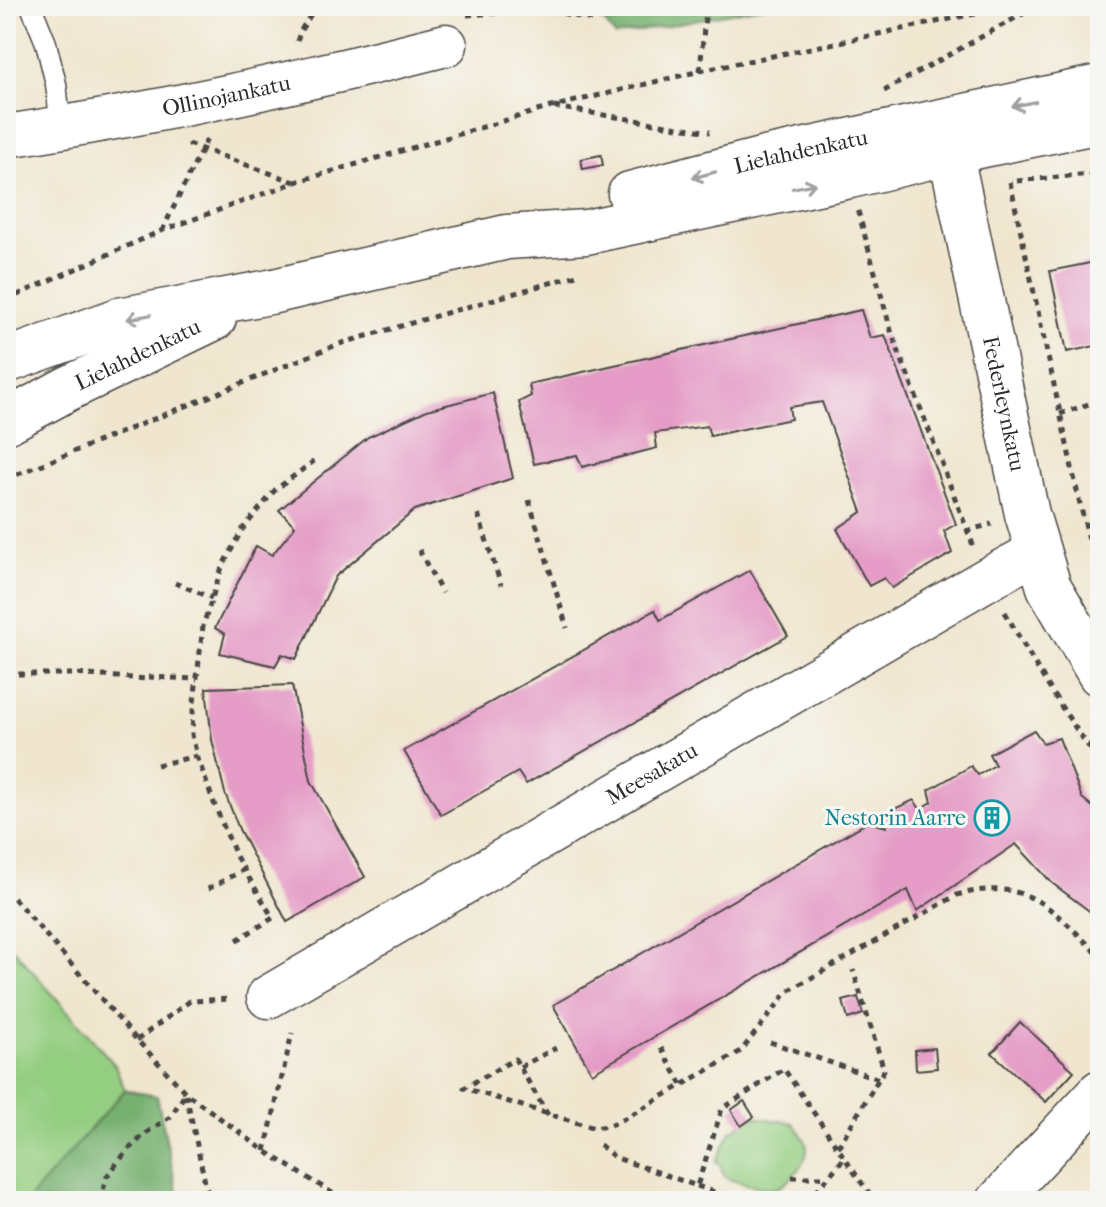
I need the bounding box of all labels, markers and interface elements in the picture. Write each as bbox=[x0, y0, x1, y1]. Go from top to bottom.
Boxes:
street label: Ollinojankatu bbox=[160, 70, 293, 122]
one-way arrow bbox=[1011, 97, 1037, 112]
street label: Lielahdenkatu bbox=[731, 124, 871, 180]
one-way arrow bbox=[692, 168, 717, 183]
one-way arrow bbox=[791, 178, 817, 193]
one-way arrow bbox=[127, 310, 152, 325]
street label: Lielahdenkatu bbox=[71, 313, 205, 396]
street label: Federleynkatu bbox=[977, 334, 1031, 474]
street label: Meesakatu bbox=[601, 737, 703, 811]
building icon: Nestorin Aarre bbox=[973, 799, 1011, 837]
place label: Nestorin Aarre bbox=[825, 805, 966, 831]

